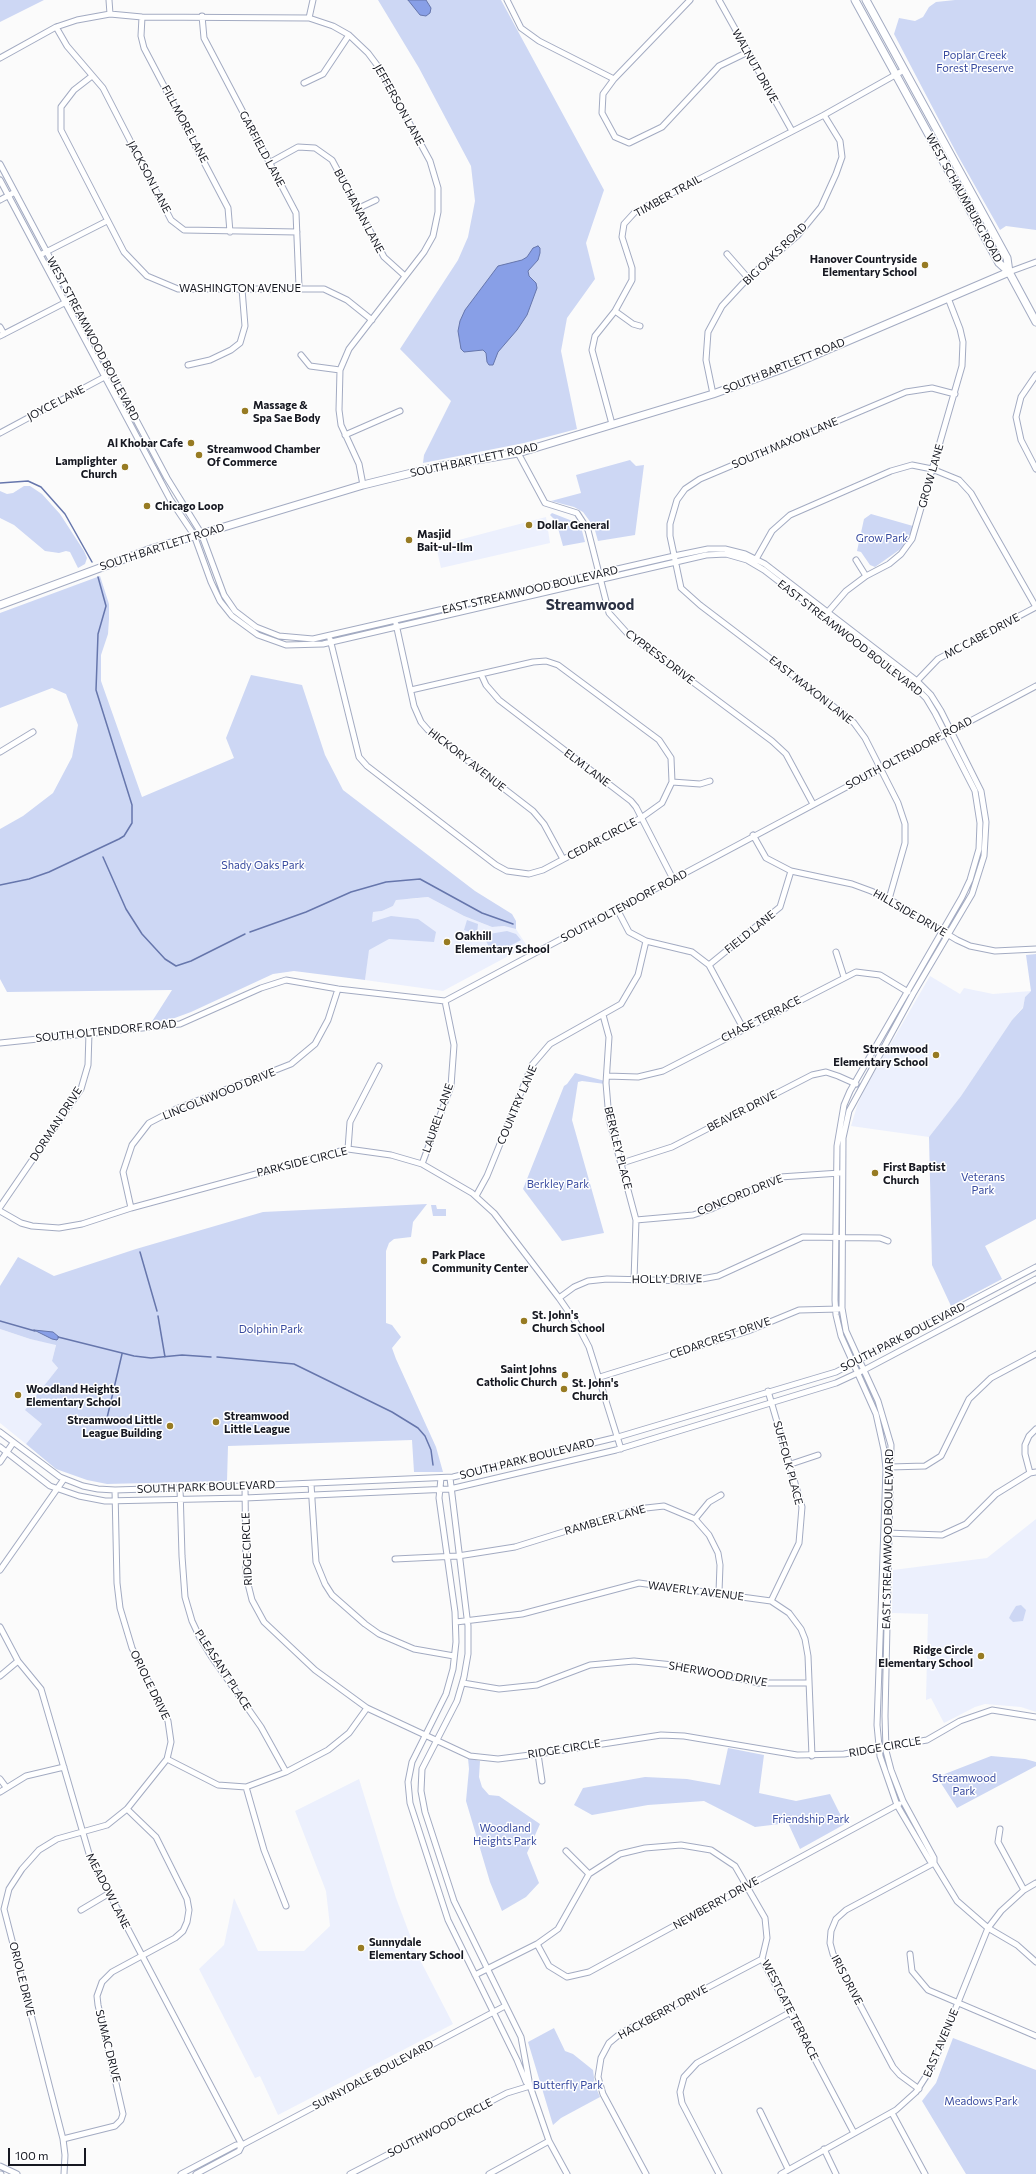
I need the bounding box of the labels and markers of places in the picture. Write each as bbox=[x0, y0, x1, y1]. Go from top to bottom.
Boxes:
place label: Hanover Countryside Elementary School bbox=[810, 252, 917, 278]
marker: Hanover Countryside Elementary School bbox=[920, 260, 930, 270]
place label: Massage & Spa Sae Body bbox=[253, 398, 321, 424]
marker: Massage & Spa Sae Body bbox=[240, 406, 250, 416]
place label: Al Khobar Cafe bbox=[107, 436, 183, 450]
marker: Al Khobar Cafe bbox=[186, 438, 196, 448]
place label: Streamwood Chamber Of Commerce bbox=[207, 442, 320, 468]
marker: Streamwood Chamber Of Commerce bbox=[194, 450, 204, 460]
place label: Lamplighter Church bbox=[55, 454, 117, 480]
marker: Lamplighter Church bbox=[120, 462, 130, 472]
place label: Chicago Loop bbox=[155, 499, 224, 513]
marker: Chicago Loop bbox=[142, 501, 152, 511]
place label: Dollar General bbox=[537, 518, 609, 532]
marker: Dollar General bbox=[524, 520, 534, 530]
place label: Masjid Bait-ul-Ilm bbox=[417, 527, 472, 553]
marker: Masjid Bait-ul-Ilm bbox=[404, 535, 414, 545]
place label: Oakhill Elementary School bbox=[455, 929, 550, 955]
marker: Oakhill Elementary School bbox=[442, 937, 452, 947]
place label: Streamwood Elementary School bbox=[833, 1042, 928, 1068]
marker: Streamwood Elementary School bbox=[931, 1050, 941, 1060]
place label: First Baptist Church bbox=[883, 1160, 946, 1186]
marker: First Baptist Church bbox=[870, 1168, 880, 1178]
place label: Park Place Community Center bbox=[432, 1248, 528, 1274]
marker: Park Place Community Center bbox=[419, 1256, 429, 1266]
place label: St. John's Church School bbox=[532, 1308, 605, 1334]
marker: St. John's Church School bbox=[519, 1316, 529, 1326]
place label: Saint Johns Catholic Church bbox=[476, 1362, 557, 1388]
marker: Saint Johns Catholic Church bbox=[560, 1370, 570, 1380]
place label: St. John's Church bbox=[572, 1376, 619, 1402]
place label: Woodland Heights Elementary School bbox=[26, 1382, 121, 1408]
marker: St. John's Church bbox=[559, 1384, 569, 1394]
marker: Woodland Heights Elementary School bbox=[13, 1390, 23, 1400]
place label: Streamwood Little League bbox=[224, 1409, 290, 1435]
place label: Streamwood Little League Building bbox=[67, 1413, 162, 1439]
marker: Streamwood Little League bbox=[211, 1417, 221, 1427]
marker: Streamwood Little League Building bbox=[165, 1421, 175, 1431]
place label: Ridge Circle Elementary School bbox=[878, 1643, 973, 1669]
marker: Ridge Circle Elementary School bbox=[976, 1651, 986, 1661]
place label: Sunnydale Elementary School bbox=[369, 1935, 464, 1961]
marker: Sunnydale Elementary School bbox=[356, 1943, 366, 1953]

